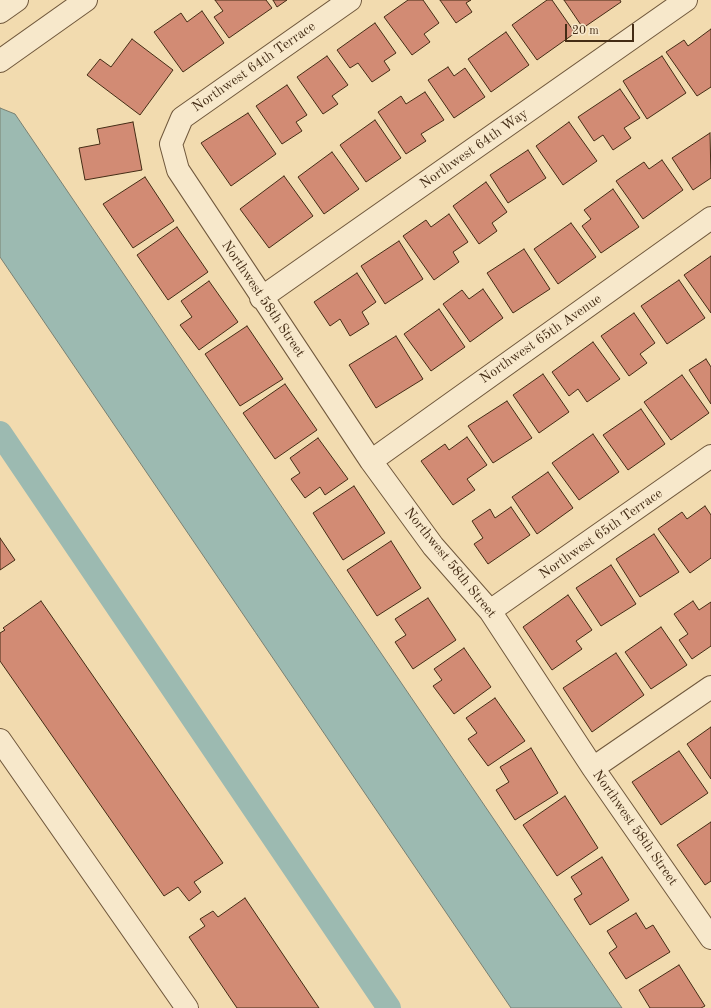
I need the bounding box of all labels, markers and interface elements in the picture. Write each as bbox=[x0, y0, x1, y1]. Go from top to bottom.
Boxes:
scale bar bbox=[567, 16, 636, 42]
street label: Northwest 64th Terrace bbox=[189, 18, 319, 116]
text: 20 m bbox=[572, 25, 599, 37]
street label: Northwest 64th Way bbox=[417, 105, 531, 193]
street label: Northwest 58th Street bbox=[218, 237, 308, 361]
street label: Northwest 65th Avenue bbox=[477, 291, 605, 387]
street label: Northwest 65th Terrace bbox=[536, 485, 666, 583]
street label: Northwest 58th Street bbox=[400, 504, 500, 622]
street label: Northwest 58th Street bbox=[589, 767, 681, 889]

